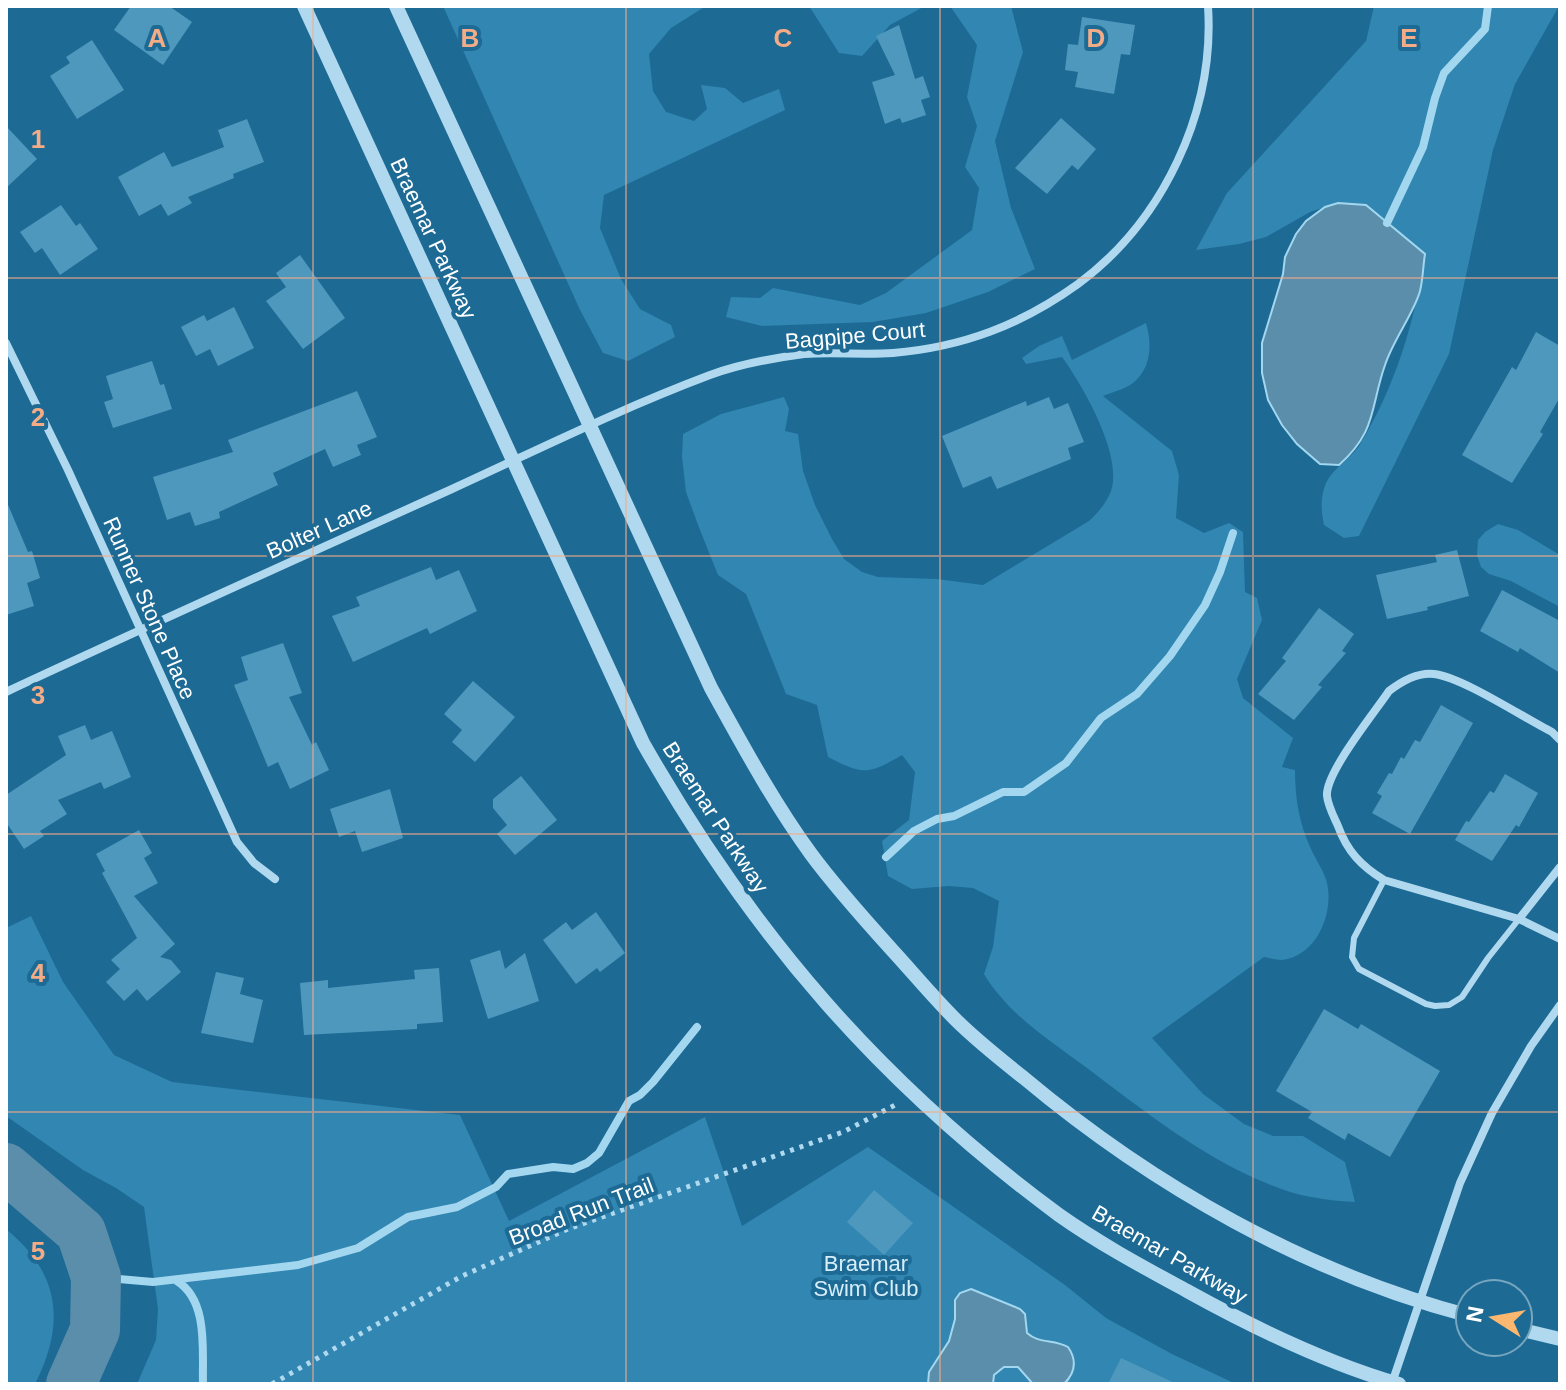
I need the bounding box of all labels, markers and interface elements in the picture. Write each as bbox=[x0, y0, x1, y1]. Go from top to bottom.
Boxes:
text: A bbox=[148, 23, 167, 53]
text: B bbox=[461, 23, 479, 53]
text: C bbox=[774, 23, 793, 53]
text: D bbox=[1087, 23, 1105, 53]
text: E bbox=[1400, 23, 1418, 53]
text: 1 bbox=[31, 124, 45, 154]
street label: Braemar Parkway bbox=[385, 154, 482, 323]
street label: Bagpipe Court bbox=[784, 317, 926, 354]
text: 2 bbox=[31, 402, 45, 432]
street label: Bolter Lane bbox=[263, 495, 376, 564]
street label: Runner Stone Place bbox=[98, 513, 201, 703]
text: 3 bbox=[31, 680, 45, 710]
street label: Braemar Parkway bbox=[657, 737, 774, 897]
text: 4 bbox=[31, 958, 46, 988]
street label: Broad Run Trail bbox=[505, 1172, 657, 1251]
street label: Braemar Parkway bbox=[1088, 1200, 1252, 1309]
text: 5 bbox=[31, 1236, 45, 1266]
park label: Braemar Swim Club bbox=[813, 1251, 919, 1301]
north arrow bbox=[1454, 1278, 1534, 1358]
text: N bbox=[1461, 1304, 1489, 1324]

